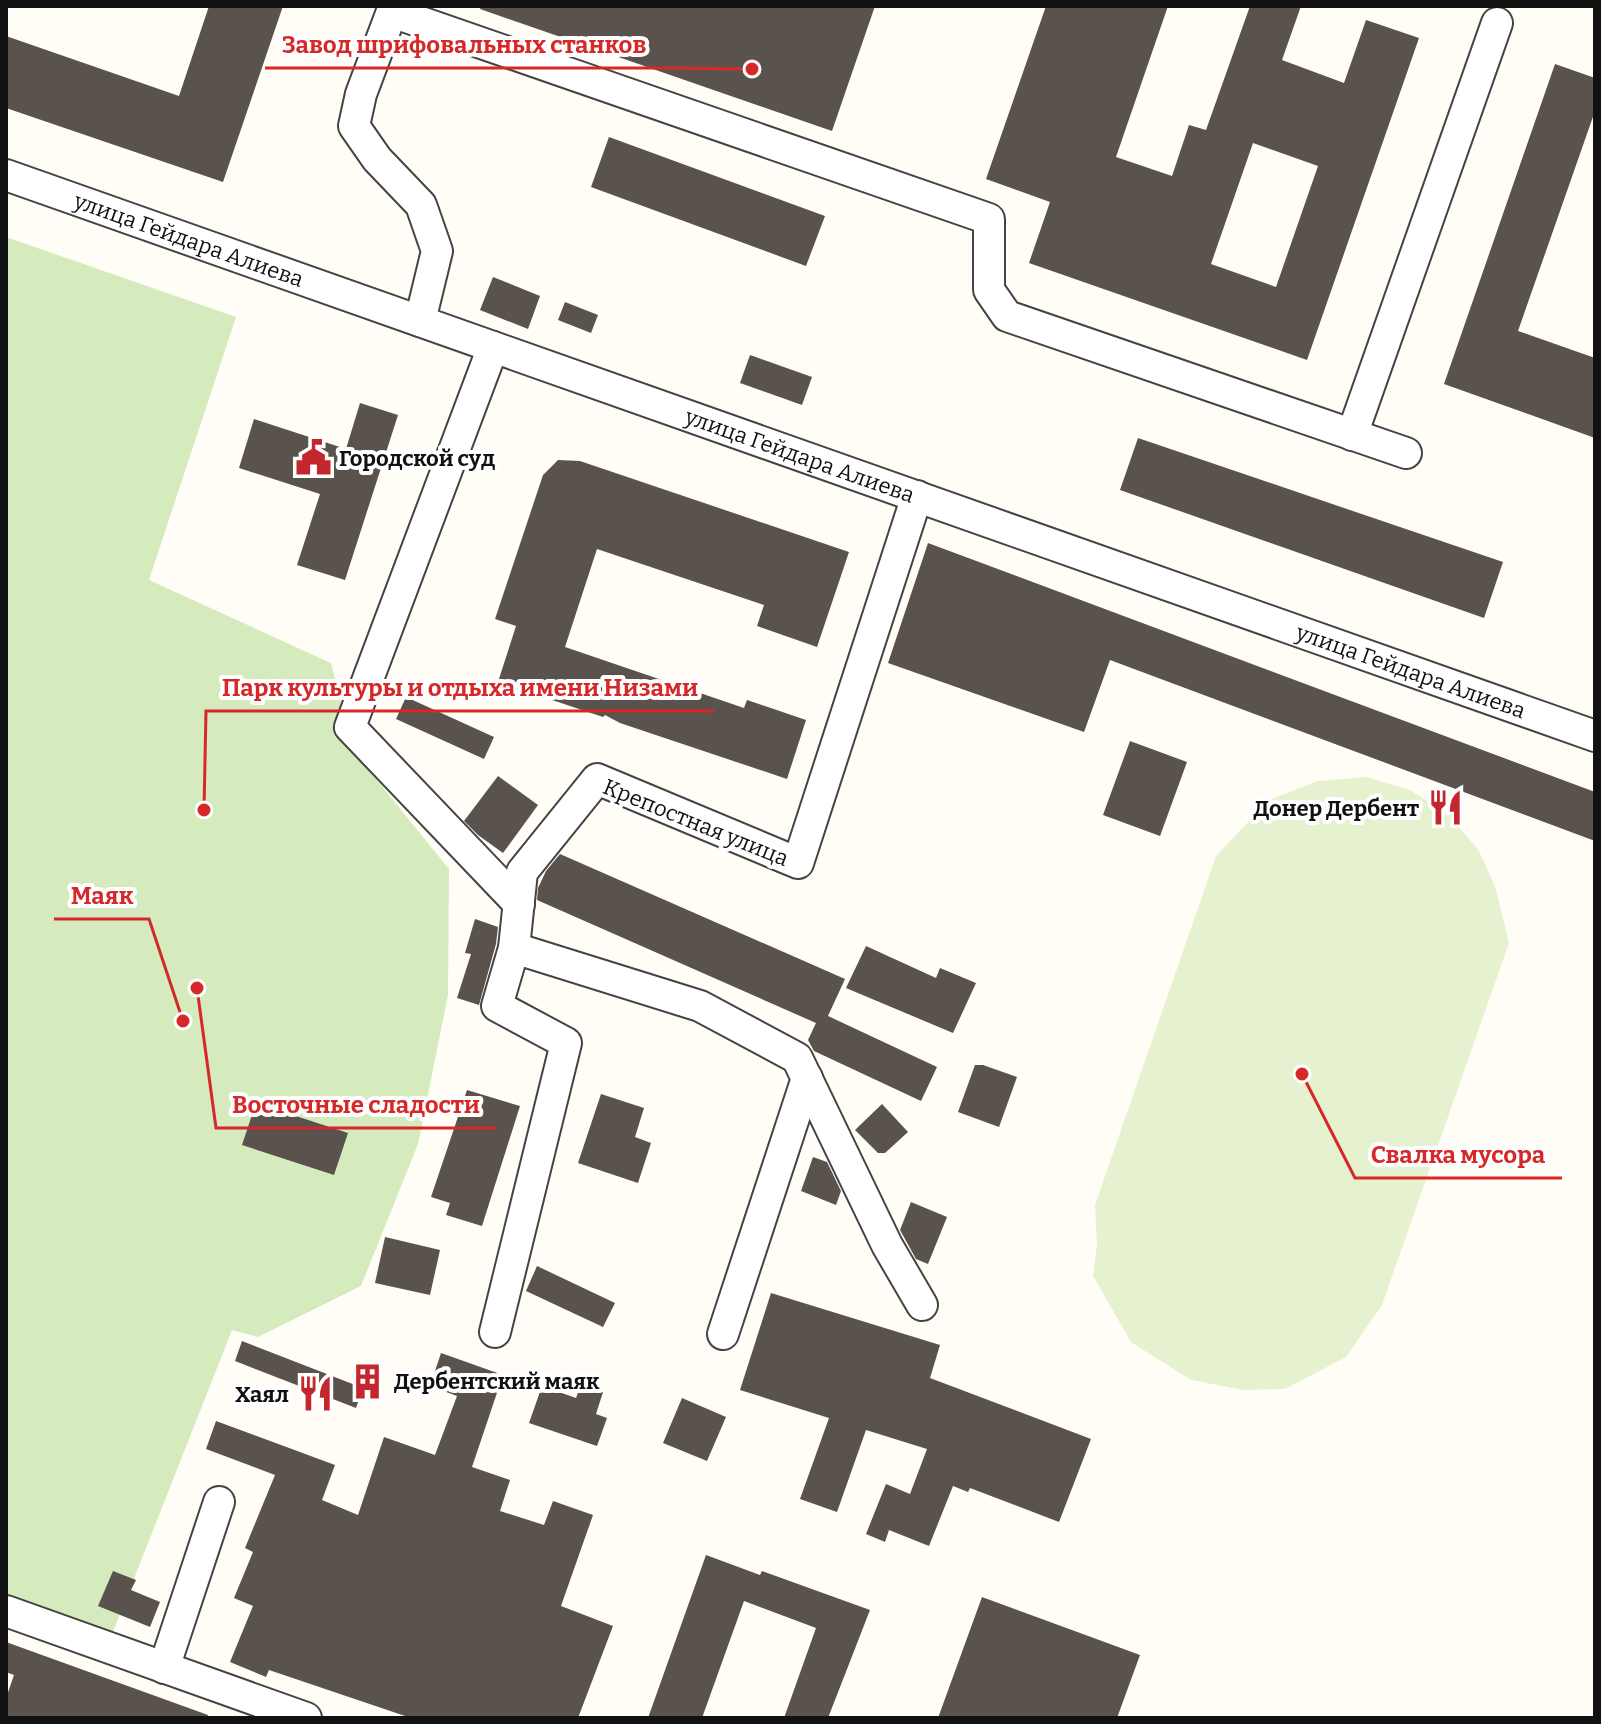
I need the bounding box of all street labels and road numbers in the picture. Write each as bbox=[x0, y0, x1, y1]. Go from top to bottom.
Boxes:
street label: улица Гейдара Алиева bbox=[70, 187, 307, 293]
street label: улица Гейдара Алиева bbox=[681, 403, 918, 509]
street label: улица Гейдара Алиева bbox=[1292, 618, 1529, 724]
street label: Крепостная улица bbox=[599, 773, 792, 872]

